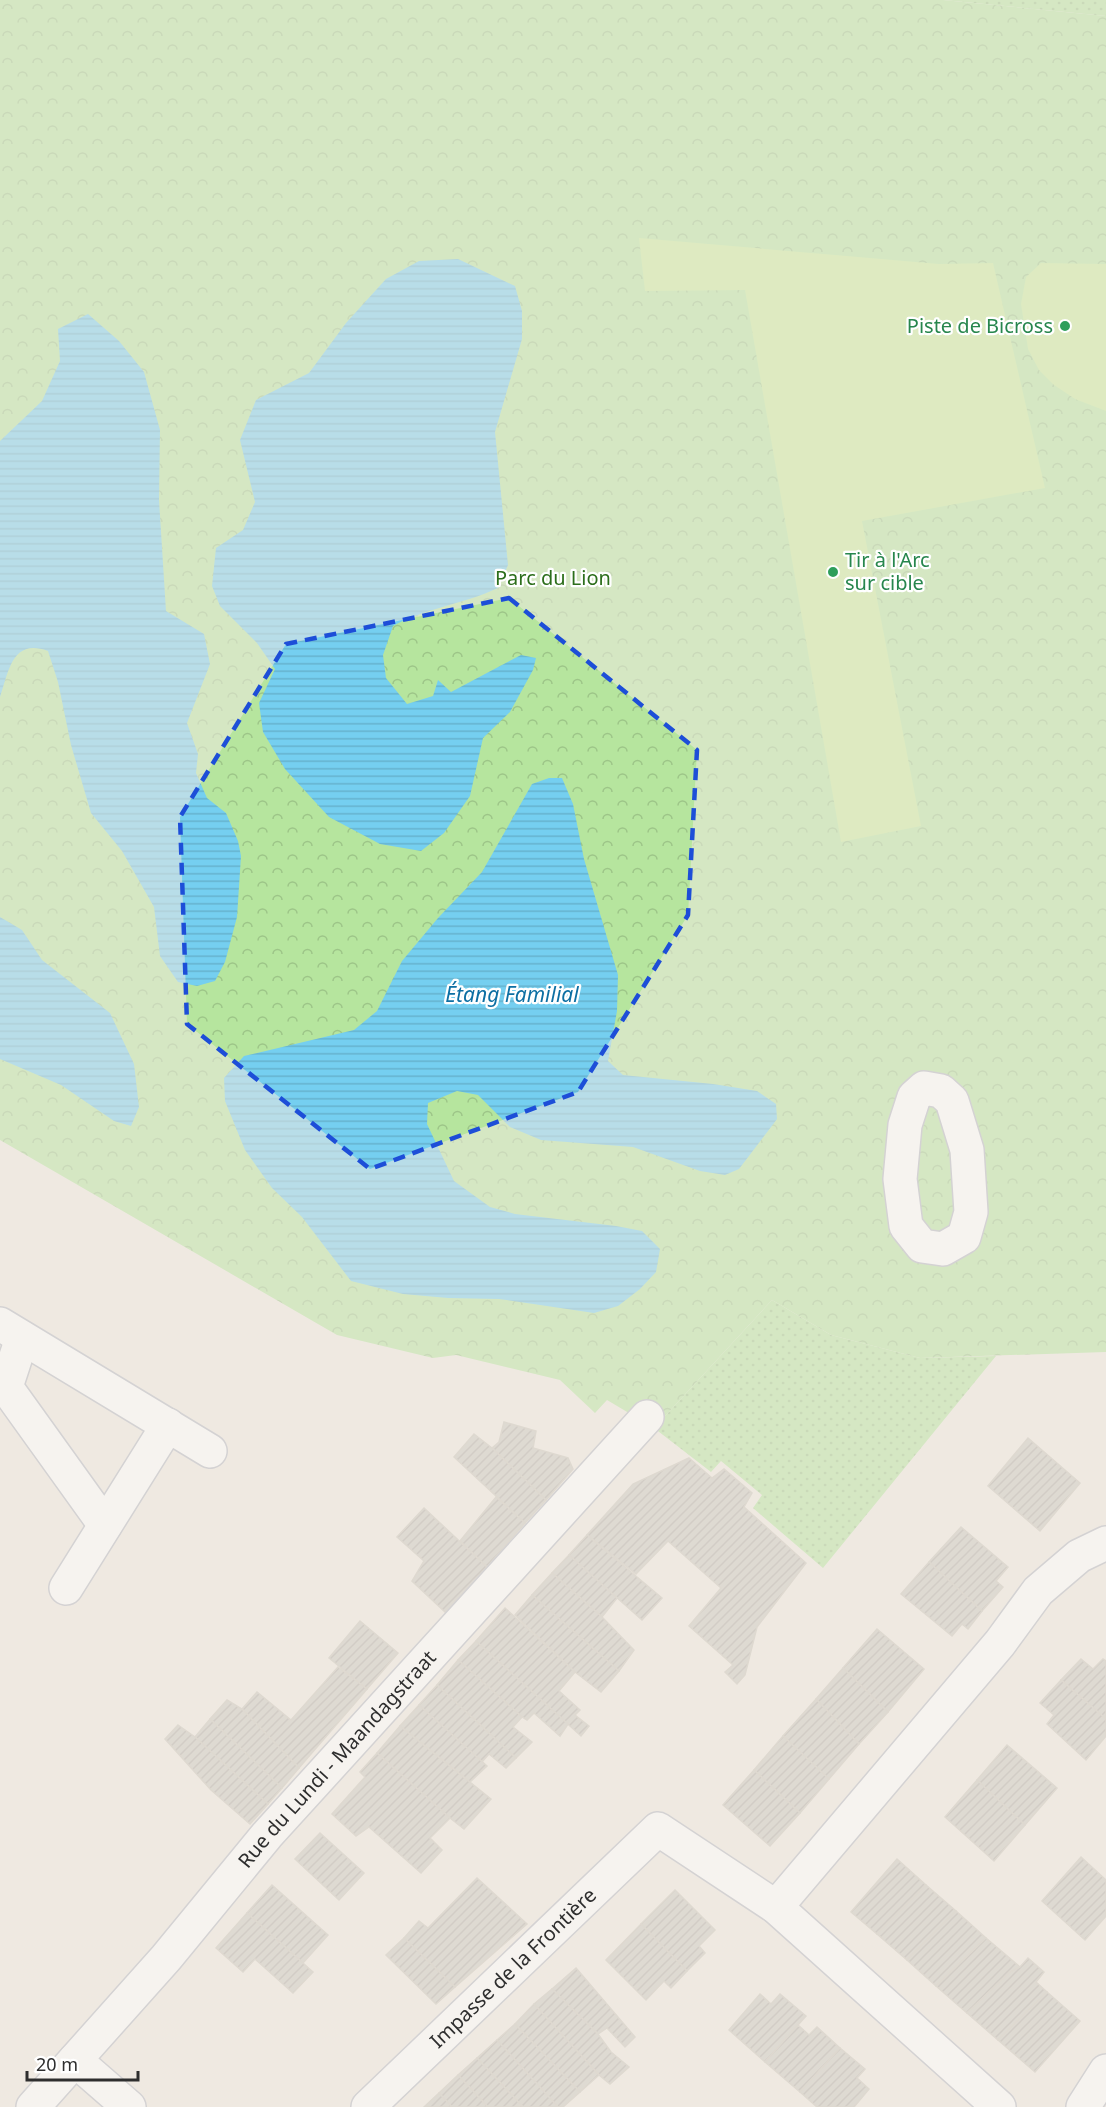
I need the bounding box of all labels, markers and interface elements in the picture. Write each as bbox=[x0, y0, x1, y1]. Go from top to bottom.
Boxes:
place label: Piste de Bicross bbox=[907, 312, 1053, 339]
marker: Piste de Bicross bbox=[1058, 319, 1072, 333]
place label: Tir à l'Arc sur cible bbox=[845, 546, 930, 596]
park label: Parc du Lion bbox=[495, 564, 611, 591]
marker: Tir à l'Arc sur cible bbox=[826, 565, 840, 579]
water label: Étang Familial bbox=[445, 980, 579, 1008]
street label: Rue du Lundi - Maandagstraat bbox=[231, 1644, 442, 1873]
street label: Impasse de la Frontière bbox=[424, 1881, 602, 2054]
scale bar bbox=[27, 2044, 138, 2082]
text: 20 m bbox=[36, 2052, 78, 2076]

